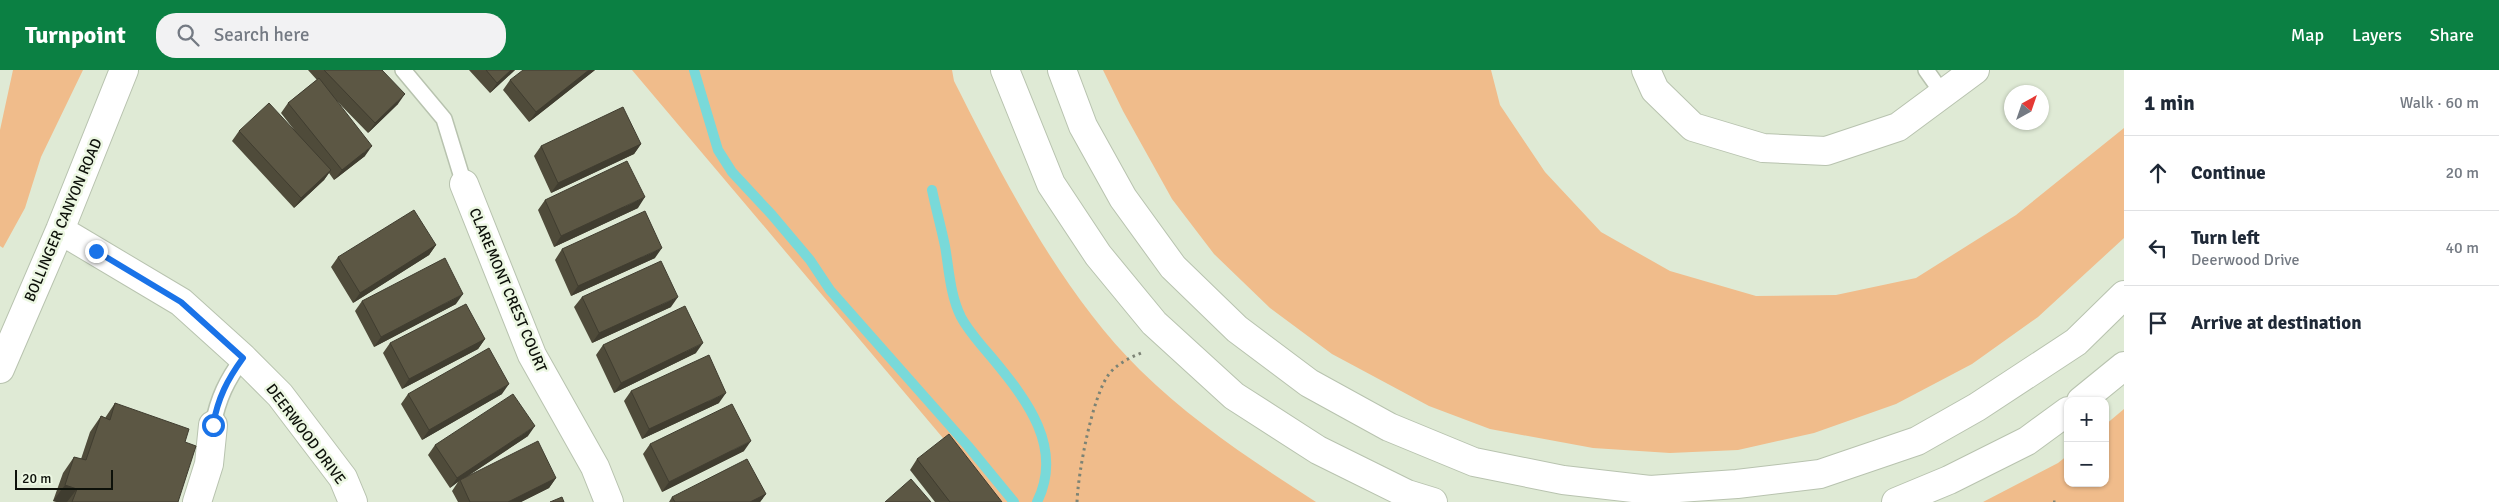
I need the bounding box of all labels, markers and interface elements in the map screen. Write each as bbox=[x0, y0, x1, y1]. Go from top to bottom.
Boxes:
search box bbox=[156, 13, 506, 58]
text: Turnpoint bbox=[25, 20, 126, 50]
icon: search bbox=[174, 21, 202, 49]
text: Search here bbox=[214, 23, 309, 47]
text: Map bbox=[2291, 24, 2324, 46]
text: Layers bbox=[2352, 24, 2402, 46]
text: Share bbox=[2430, 24, 2474, 46]
north arrow bbox=[2004, 85, 2049, 130]
text: 1 min bbox=[2144, 90, 2195, 116]
text: Walk · 60 m bbox=[2400, 93, 2479, 113]
street label: BOLLINGER CANYON ROAD bbox=[20, 136, 106, 304]
icon: ahead bbox=[2144, 159, 2172, 187]
text: Continue bbox=[2191, 161, 2266, 185]
text: 20 m bbox=[2445, 163, 2479, 183]
street label: CLAREMONT CREST COURT bbox=[465, 205, 551, 375]
text: Turn left bbox=[2191, 226, 2260, 250]
icon: left bbox=[2144, 234, 2172, 262]
text: 40 m bbox=[2445, 238, 2479, 258]
route end bbox=[85, 240, 108, 263]
text: Deerwood Drive bbox=[2191, 250, 2299, 270]
icon: arrive bbox=[2144, 309, 2172, 337]
text: Arrive at destination bbox=[2191, 311, 2362, 335]
street label: DEERWOOD DRIVE bbox=[262, 380, 350, 488]
map controls bbox=[2064, 397, 2109, 487]
button: + bbox=[2064, 397, 2109, 442]
route start bbox=[202, 414, 225, 437]
button: − bbox=[2064, 442, 2109, 487]
scale bar bbox=[15, 467, 112, 490]
text: 20 m bbox=[22, 470, 51, 487]

